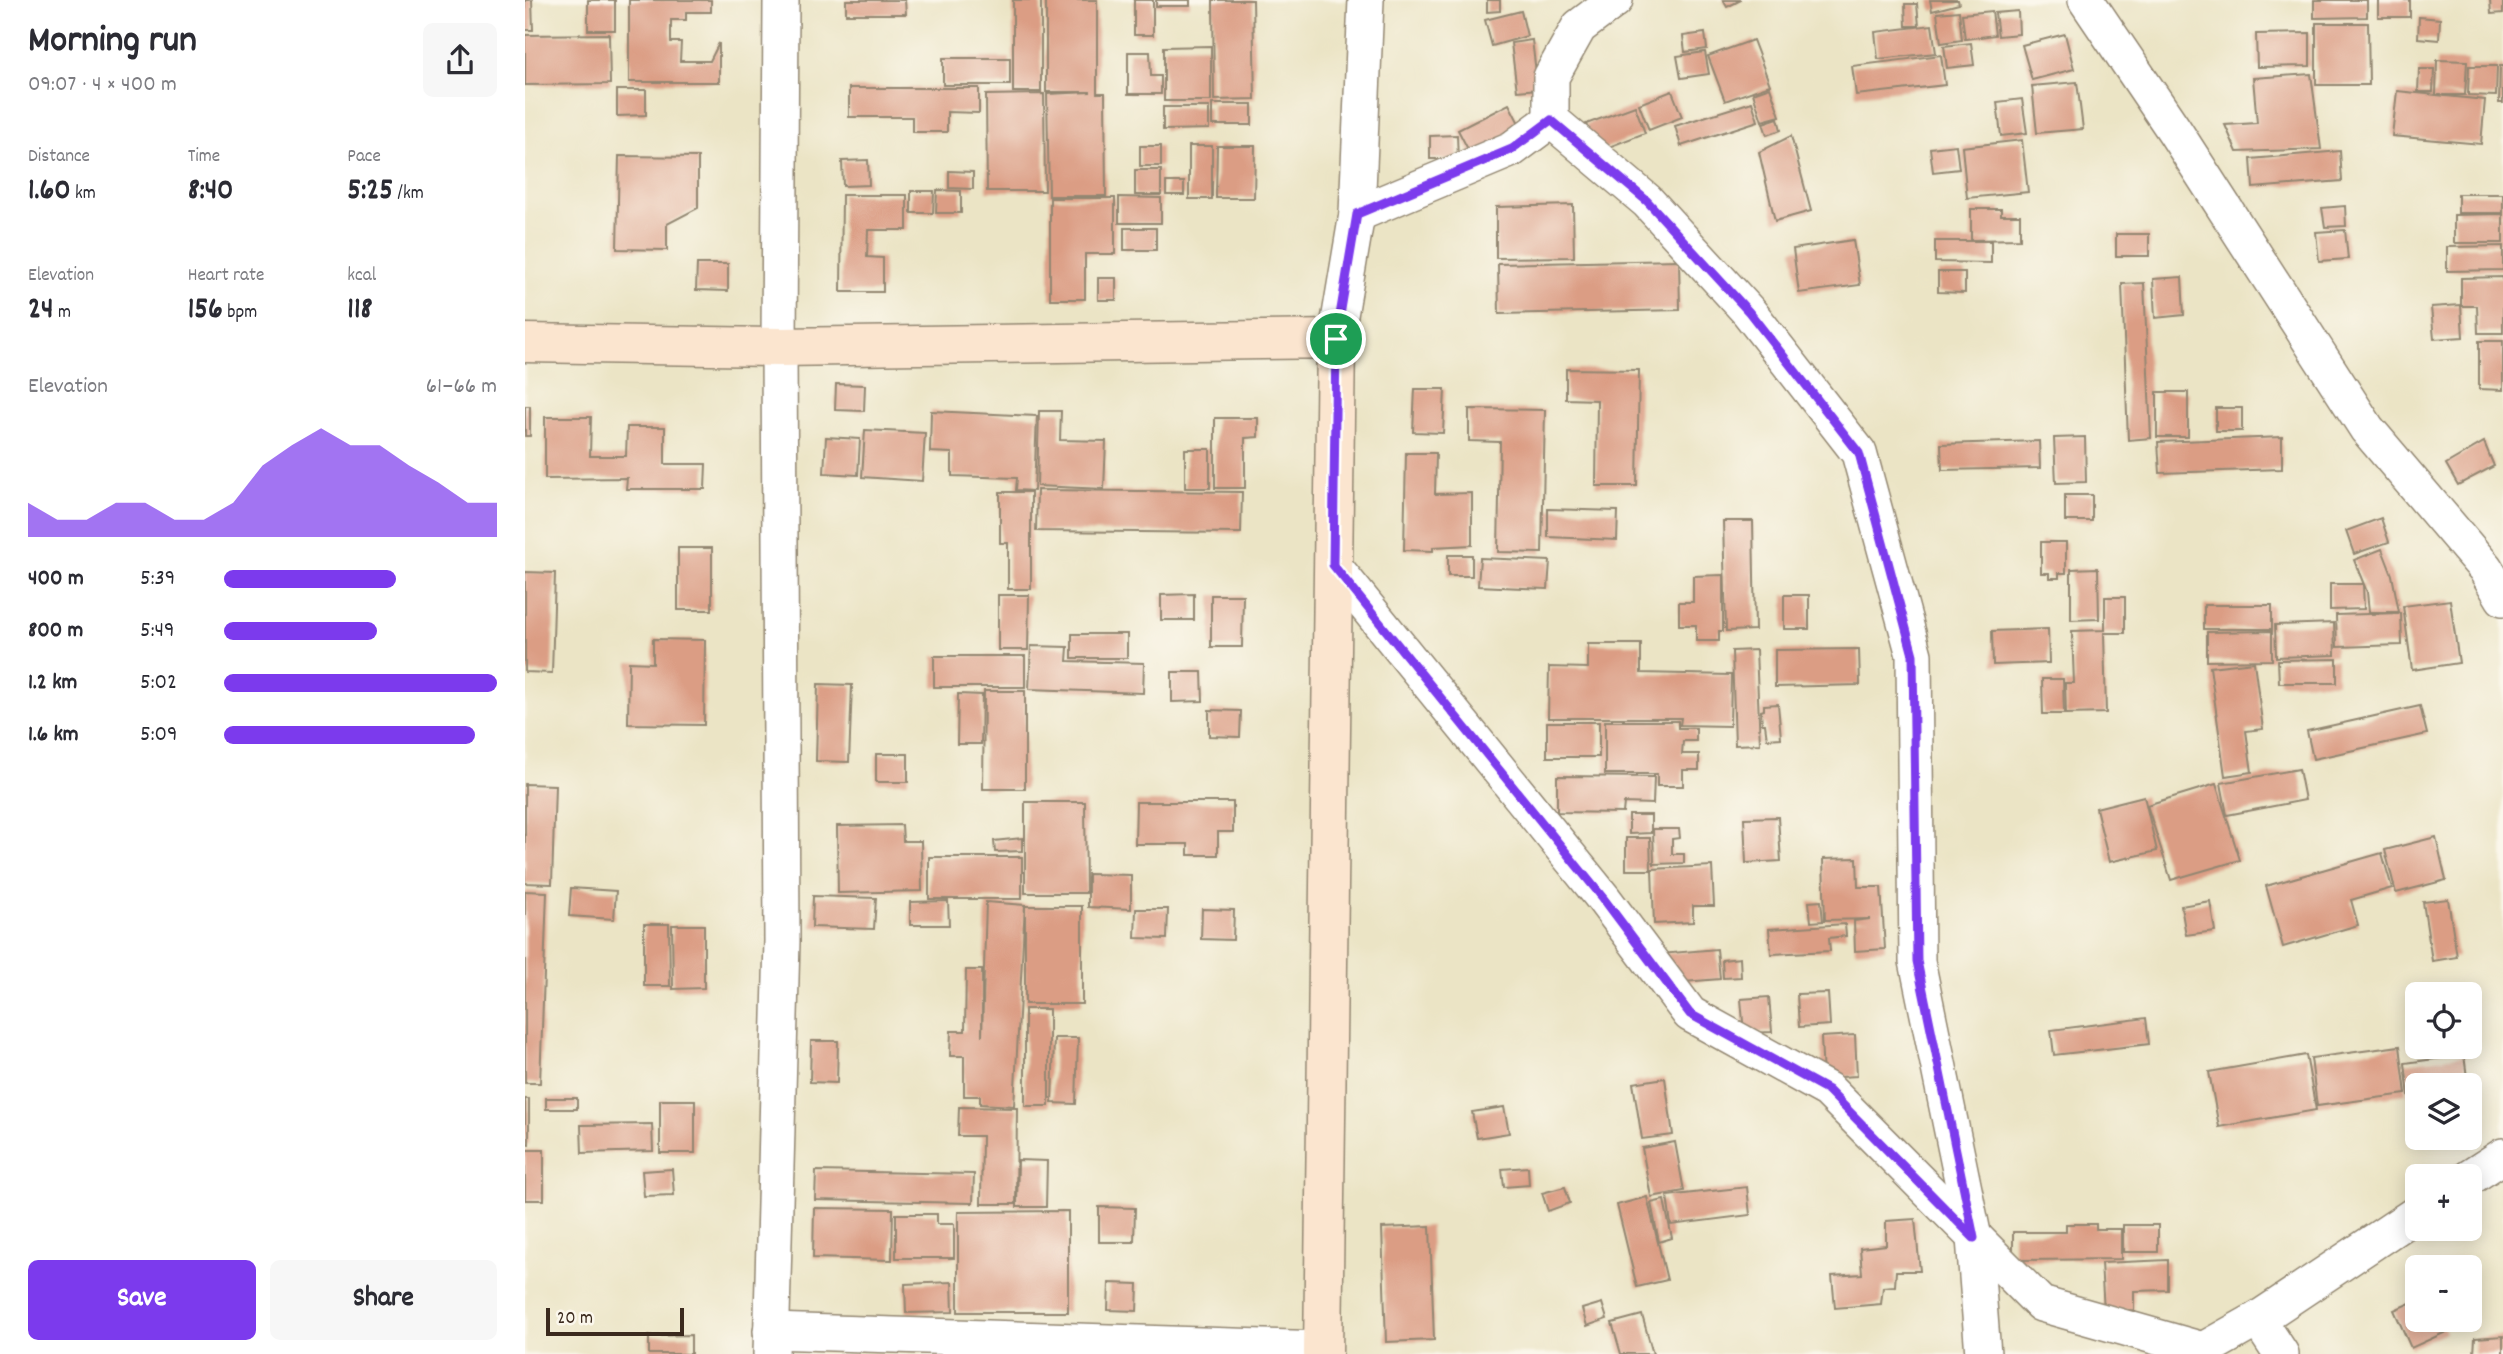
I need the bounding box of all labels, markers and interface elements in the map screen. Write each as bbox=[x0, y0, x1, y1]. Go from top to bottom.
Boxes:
text: Morning run bbox=[28, 15, 197, 70]
button: share bbox=[423, 23, 497, 97]
text: 09:07 · 4 × 400 m bbox=[28, 69, 177, 102]
text: Distance bbox=[28, 144, 90, 171]
text: Time bbox=[188, 144, 220, 171]
text: Pace bbox=[347, 144, 381, 171]
text: 1.60 bbox=[28, 171, 71, 214]
text: 8:40 bbox=[188, 171, 233, 214]
text: 5:25 bbox=[347, 171, 393, 214]
text: km bbox=[71, 181, 96, 208]
text: /km bbox=[393, 181, 424, 208]
text: Elevation bbox=[28, 263, 94, 290]
text: Heart rate bbox=[188, 263, 264, 290]
text: kcal bbox=[347, 263, 376, 290]
text: 24 bbox=[28, 290, 54, 333]
text: 156 bbox=[188, 290, 223, 333]
text: 118 bbox=[347, 290, 373, 333]
text: m bbox=[54, 300, 71, 327]
text: bpm bbox=[223, 300, 257, 327]
pin bbox=[1306, 309, 1366, 369]
icon: arrive bbox=[1317, 320, 1355, 358]
text: Elevation bbox=[28, 371, 108, 404]
text: 61–66 m bbox=[426, 371, 497, 404]
text: 400 m bbox=[28, 563, 84, 596]
text: 5:39 bbox=[140, 563, 175, 596]
text: 800 m bbox=[28, 615, 83, 648]
text: 5:49 bbox=[140, 615, 175, 648]
text: 1.2 km bbox=[28, 667, 77, 700]
text: 5:02 bbox=[140, 667, 177, 700]
text: 1.6 km bbox=[28, 719, 79, 752]
text: 5:09 bbox=[140, 719, 178, 752]
map controls bbox=[2405, 982, 2482, 1332]
button: locate bbox=[2405, 982, 2482, 1059]
button: layers bbox=[2405, 1073, 2482, 1150]
button: + bbox=[2405, 1164, 2482, 1241]
button: − bbox=[2405, 1255, 2482, 1332]
button: Save bbox=[28, 1260, 256, 1340]
button: Share bbox=[270, 1260, 497, 1340]
scale bar bbox=[546, 1305, 684, 1337]
text: 20 m bbox=[557, 1306, 593, 1333]

